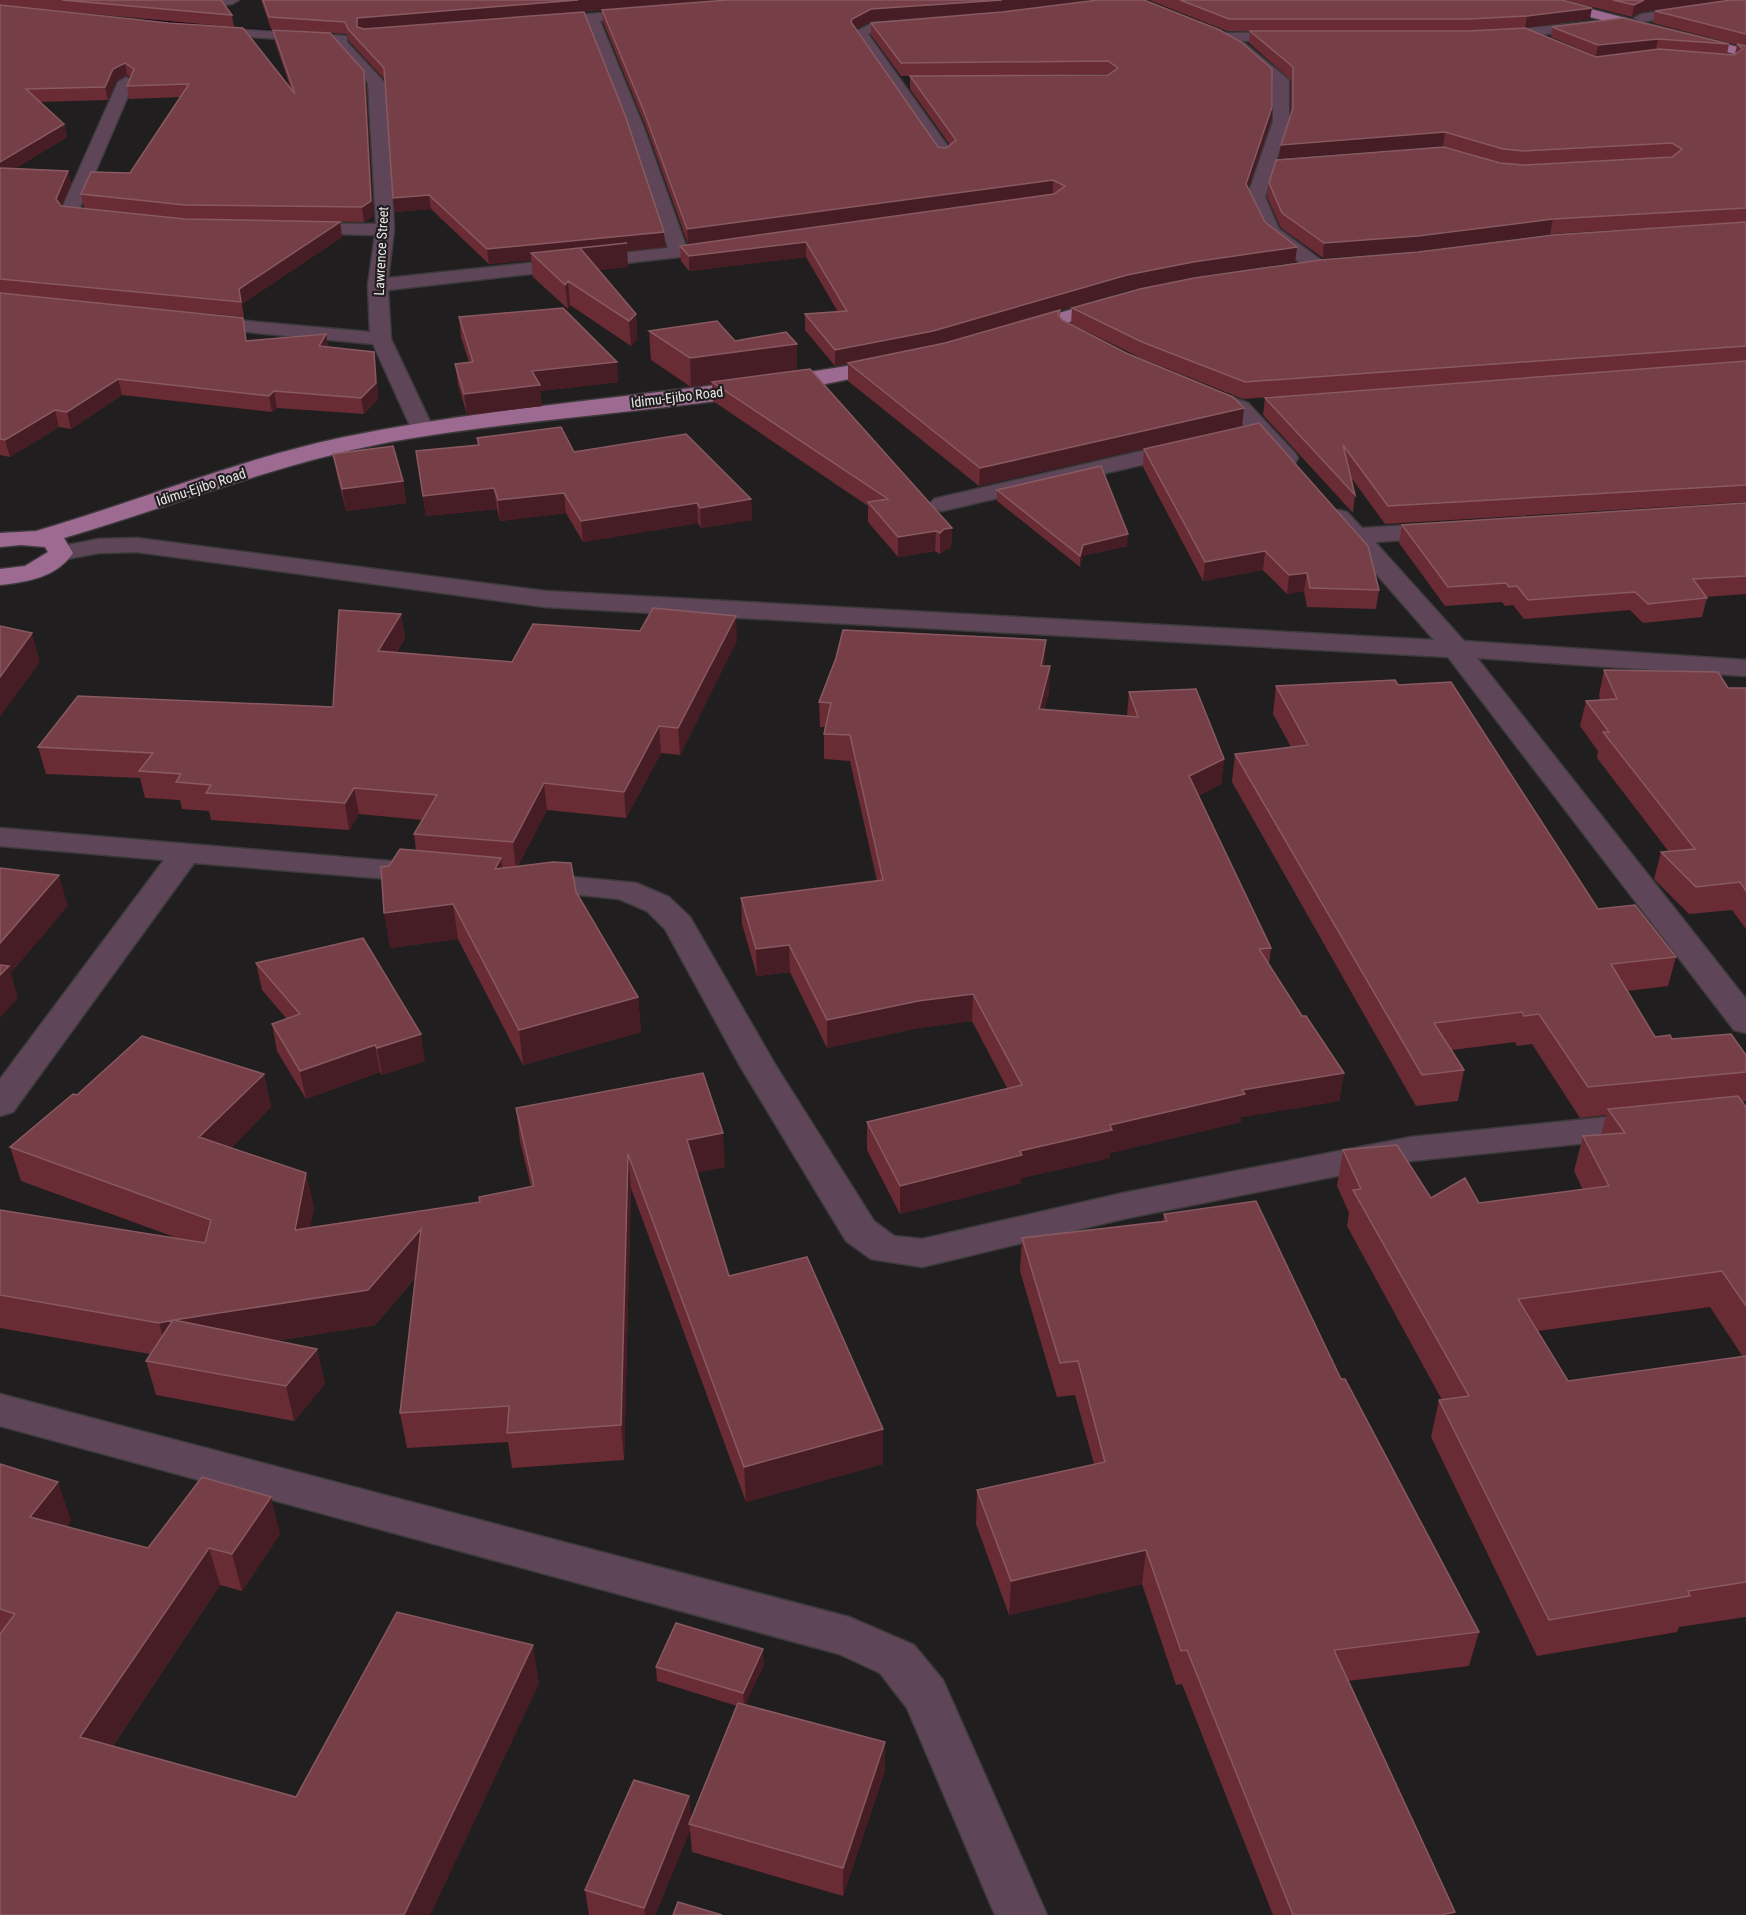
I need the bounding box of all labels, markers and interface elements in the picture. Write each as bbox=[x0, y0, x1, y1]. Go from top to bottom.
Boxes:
street label: Lawrence Street bbox=[371, 206, 391, 296]
street label: Idimu-Ejibo Road bbox=[630, 383, 724, 411]
street label: Idimu-Ejibo Road bbox=[154, 465, 248, 509]

